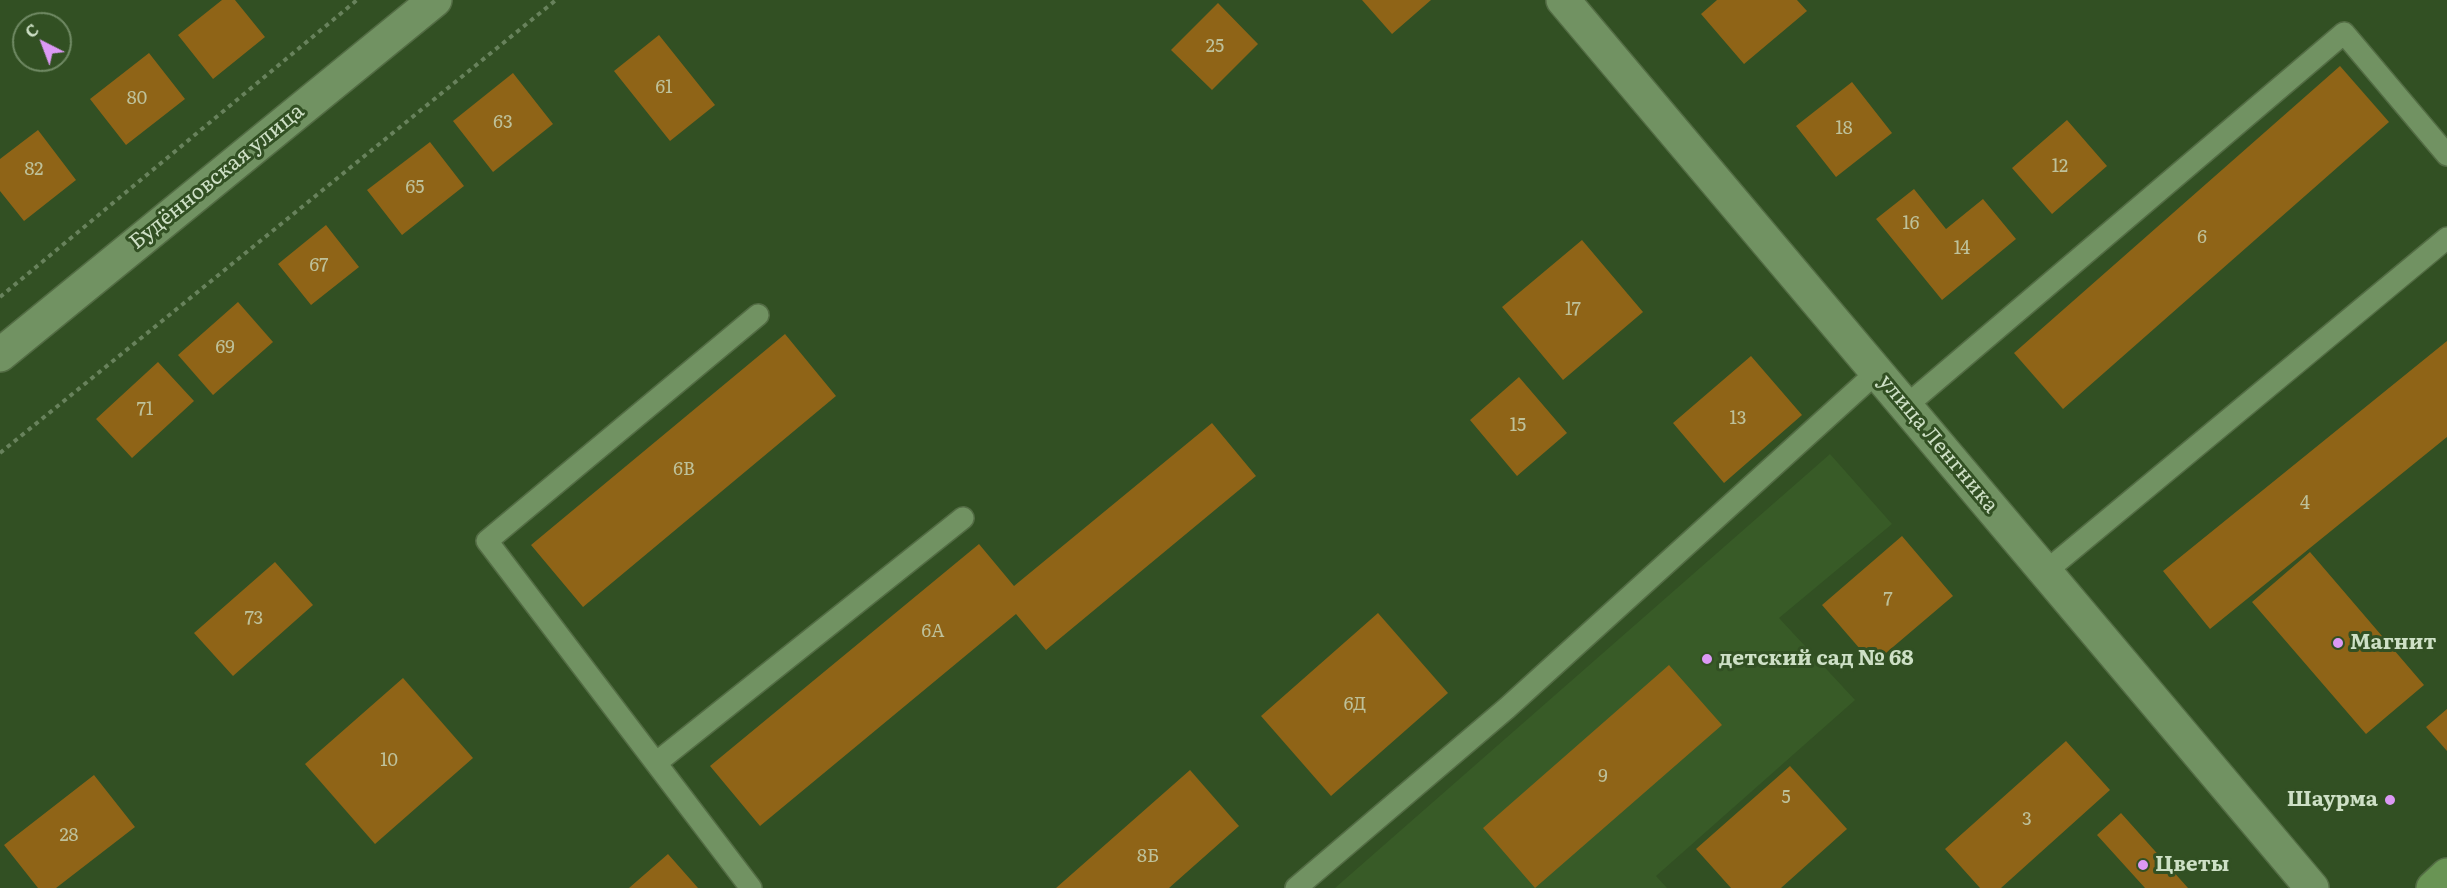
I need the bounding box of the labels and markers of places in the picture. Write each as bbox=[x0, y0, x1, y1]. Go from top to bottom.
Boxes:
place label: Магнит bbox=[2350, 630, 2436, 656]
marker: Магнит bbox=[2331, 636, 2345, 650]
place label: детский сад № 68 bbox=[1719, 646, 1914, 672]
marker: детский сад № 68 bbox=[1700, 652, 1714, 666]
place label: Шаурма bbox=[2287, 787, 2378, 813]
marker: Шаурма bbox=[2383, 793, 2397, 807]
place label: Цветы bbox=[2155, 852, 2229, 878]
marker: Цветы bbox=[2136, 858, 2150, 872]

